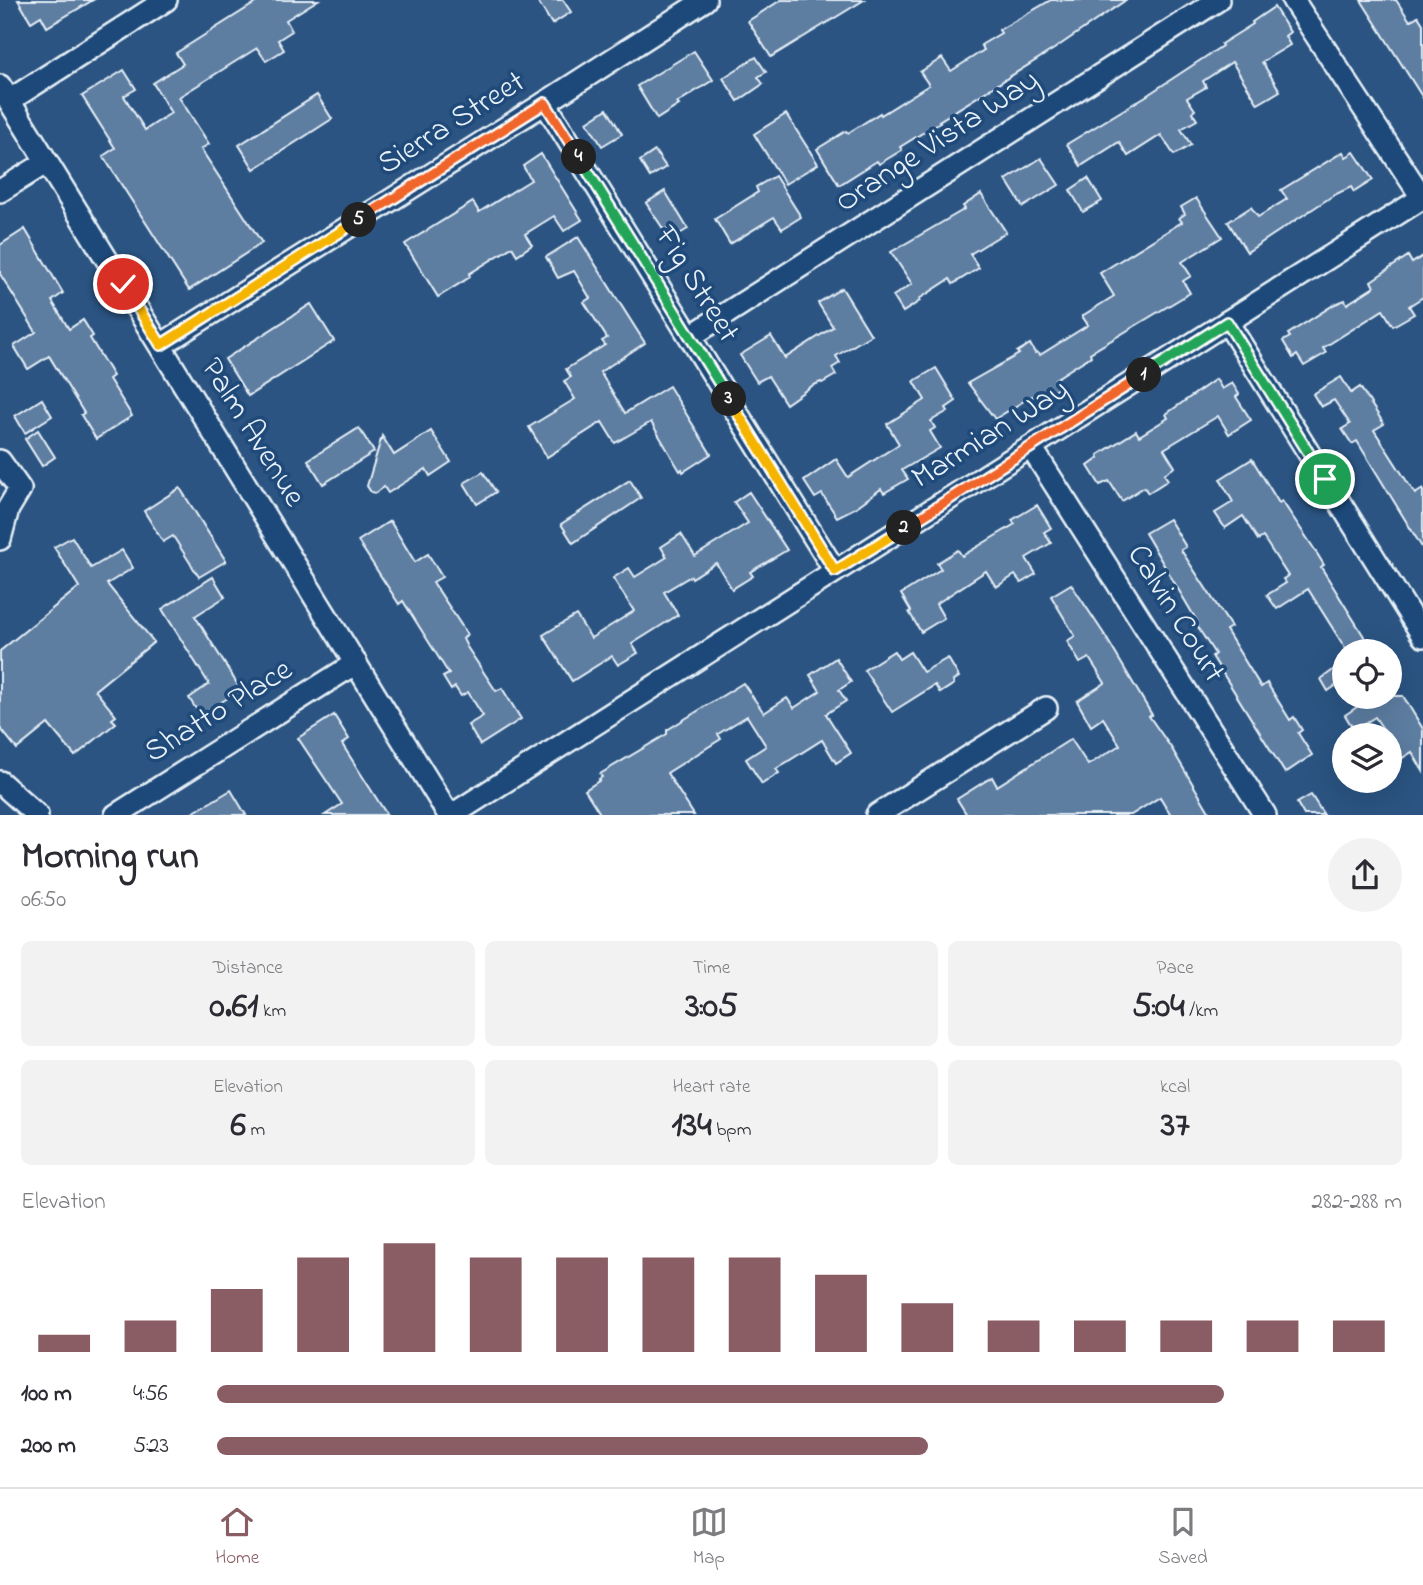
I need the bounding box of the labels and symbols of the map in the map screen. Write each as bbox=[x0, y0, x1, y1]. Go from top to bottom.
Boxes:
street label: Orange Vista Way bbox=[827, 58, 1049, 226]
street label: Sierra Street bbox=[369, 60, 535, 188]
pin: 4 bbox=[562, 140, 596, 174]
pin: 5 bbox=[342, 202, 376, 238]
street label: Fig Street bbox=[641, 217, 750, 353]
pin bbox=[93, 254, 153, 314]
street label: Palm Avenue bbox=[188, 349, 317, 517]
pin: 1 bbox=[1126, 358, 1162, 392]
street label: Marmian Way bbox=[903, 368, 1079, 502]
pin: 3 bbox=[712, 382, 746, 416]
pin bbox=[1295, 449, 1355, 509]
pin: 2 bbox=[886, 510, 922, 546]
street label: Calvin Court bbox=[1114, 536, 1236, 692]
street label: Shatto Place bbox=[136, 647, 303, 776]

